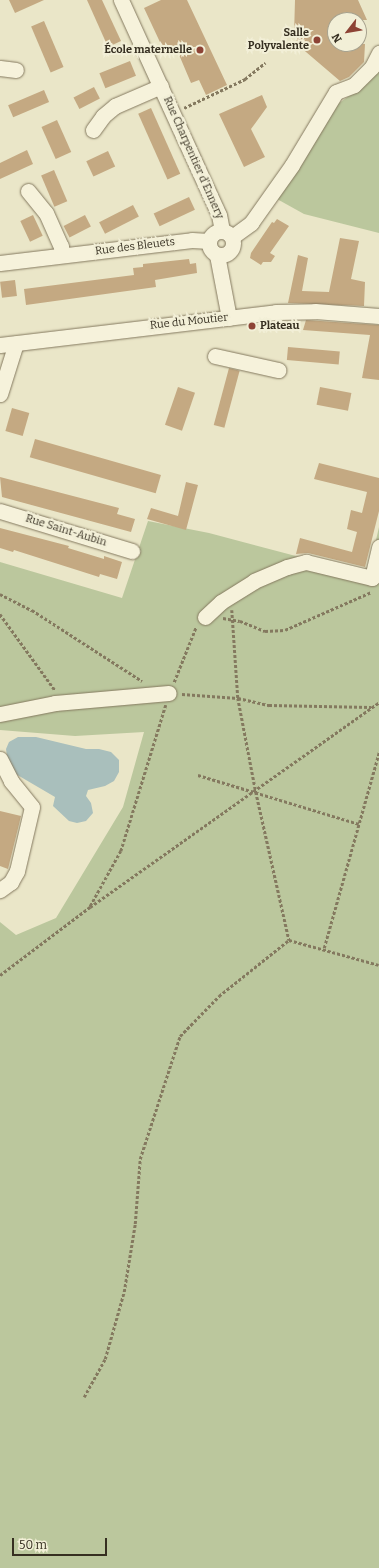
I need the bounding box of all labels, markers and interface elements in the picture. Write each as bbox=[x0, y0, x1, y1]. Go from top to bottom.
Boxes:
north arrow bbox=[327, 12, 367, 52]
place label: Salle Polyvalente bbox=[248, 27, 309, 53]
text: N bbox=[329, 31, 345, 45]
marker: Salle Polyvalente bbox=[312, 35, 322, 45]
place label: École maternelle bbox=[104, 43, 192, 57]
marker: École maternelle bbox=[195, 45, 205, 55]
street label: Rue Charpentier d'Ennery bbox=[160, 95, 226, 221]
street label: Rue des Bleuets bbox=[94, 236, 176, 258]
street label: Rue du Moutier bbox=[149, 311, 229, 333]
place label: Plateau bbox=[260, 319, 299, 333]
marker: Plateau bbox=[247, 321, 257, 331]
street label: Rue Saint-Aubin bbox=[24, 512, 108, 550]
scale bar bbox=[14, 1530, 109, 1556]
text: 50 m bbox=[19, 1538, 47, 1552]

